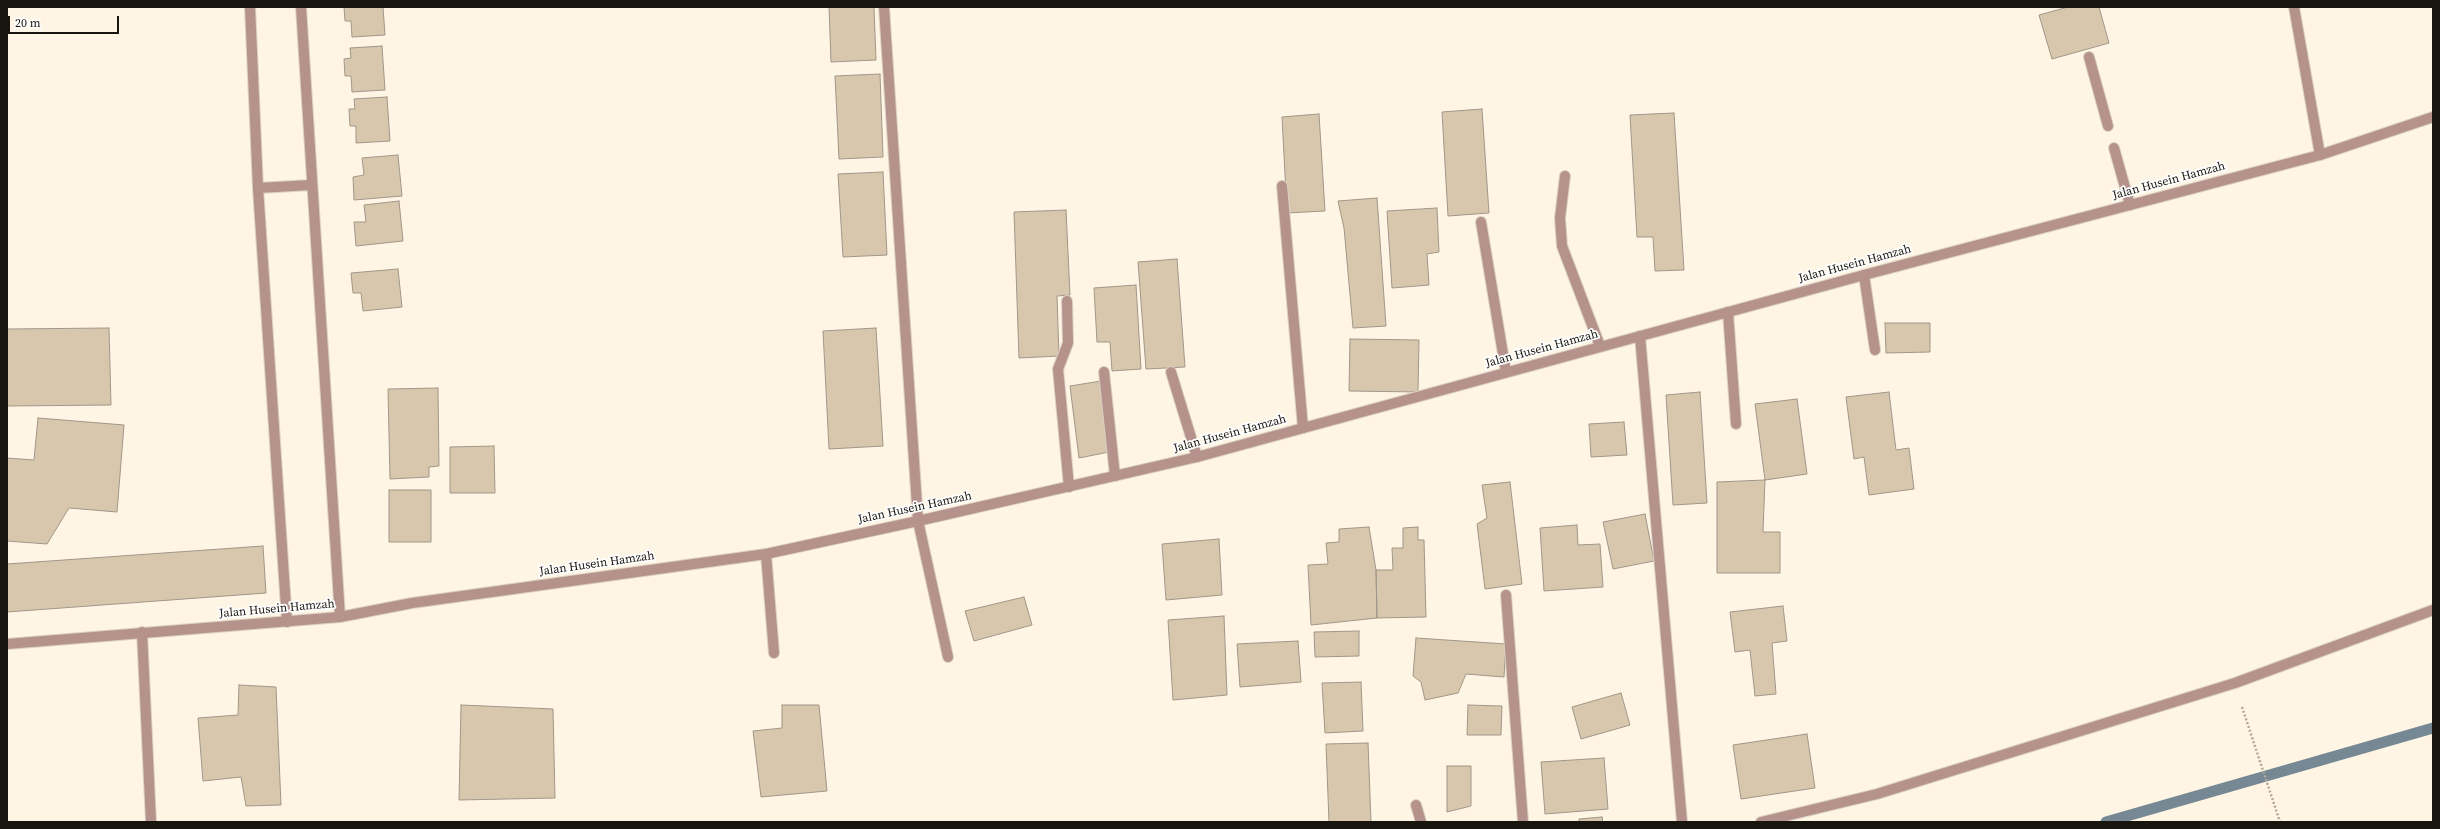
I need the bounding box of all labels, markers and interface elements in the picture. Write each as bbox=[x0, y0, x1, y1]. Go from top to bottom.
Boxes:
scale bar bbox=[10, 8, 121, 34]
text: 20 m bbox=[15, 15, 41, 31]
street label: Jalan Husein Hamzah bbox=[2111, 159, 2227, 203]
street label: Jalan Husein Hamzah bbox=[1797, 242, 1913, 286]
street label: Jalan Husein Hamzah bbox=[1484, 327, 1600, 371]
street label: Jalan Husein Hamzah bbox=[1172, 412, 1288, 456]
street label: Jalan Husein Hamzah bbox=[857, 489, 973, 527]
street label: Jalan Husein Hamzah bbox=[539, 549, 655, 579]
street label: Jalan Husein Hamzah bbox=[219, 597, 335, 621]

